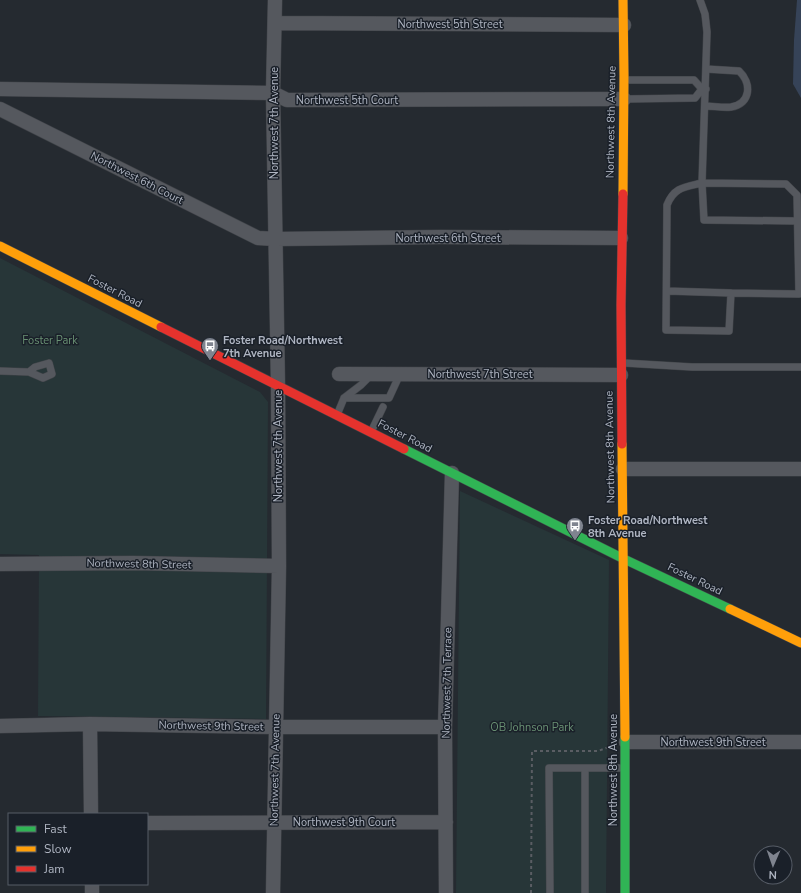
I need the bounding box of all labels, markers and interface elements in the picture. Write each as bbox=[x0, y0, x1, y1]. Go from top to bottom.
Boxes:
street label: Northwest 5th Street bbox=[398, 17, 503, 32]
street label: Northwest 8th Avenue bbox=[603, 66, 619, 178]
street label: Northwest 7th Avenue bbox=[267, 67, 282, 179]
street label: Northwest 5th Court bbox=[296, 93, 398, 108]
street label: Northwest 6th Court bbox=[88, 148, 186, 208]
street label: Northwest 6th Street bbox=[396, 231, 501, 246]
street label: Foster Road bbox=[85, 271, 145, 311]
park label: Foster Park bbox=[22, 333, 78, 348]
place label: Foster Road/Northwest 7th Avenue bbox=[223, 333, 343, 361]
bus stop icon: Foster Road/Northwest 7th Avenue bbox=[200, 336, 220, 361]
street label: Northwest 7th Street bbox=[428, 367, 533, 382]
street label: Northwest 7th Avenue bbox=[271, 390, 286, 502]
street label: Northwest 8th Avenue bbox=[602, 391, 618, 503]
street label: Foster Road bbox=[375, 416, 435, 456]
place label: Foster Road/Northwest 8th Avenue bbox=[588, 513, 708, 541]
bus stop icon: Foster Road/Northwest 8th Avenue bbox=[565, 516, 585, 541]
street label: Northwest 8th Street bbox=[86, 556, 192, 572]
street label: Foster Road bbox=[665, 559, 725, 599]
street label: Northwest 7th Terrace bbox=[439, 627, 455, 739]
street label: Northwest 7th Avenue bbox=[267, 714, 283, 826]
street label: Northwest 8th Avenue bbox=[606, 714, 621, 826]
street label: Northwest 9th Street bbox=[158, 718, 264, 734]
park label: OB Johnson Park bbox=[490, 720, 574, 735]
street label: Northwest 9th Street bbox=[661, 735, 766, 750]
legend bbox=[8, 813, 148, 885]
street label: Northwest 9th Court bbox=[293, 815, 395, 830]
text: Fast bbox=[44, 821, 67, 837]
text: Slow bbox=[44, 841, 72, 857]
north arrow bbox=[753, 845, 793, 885]
text: Jam bbox=[43, 861, 65, 877]
text: N bbox=[768, 867, 777, 882]

